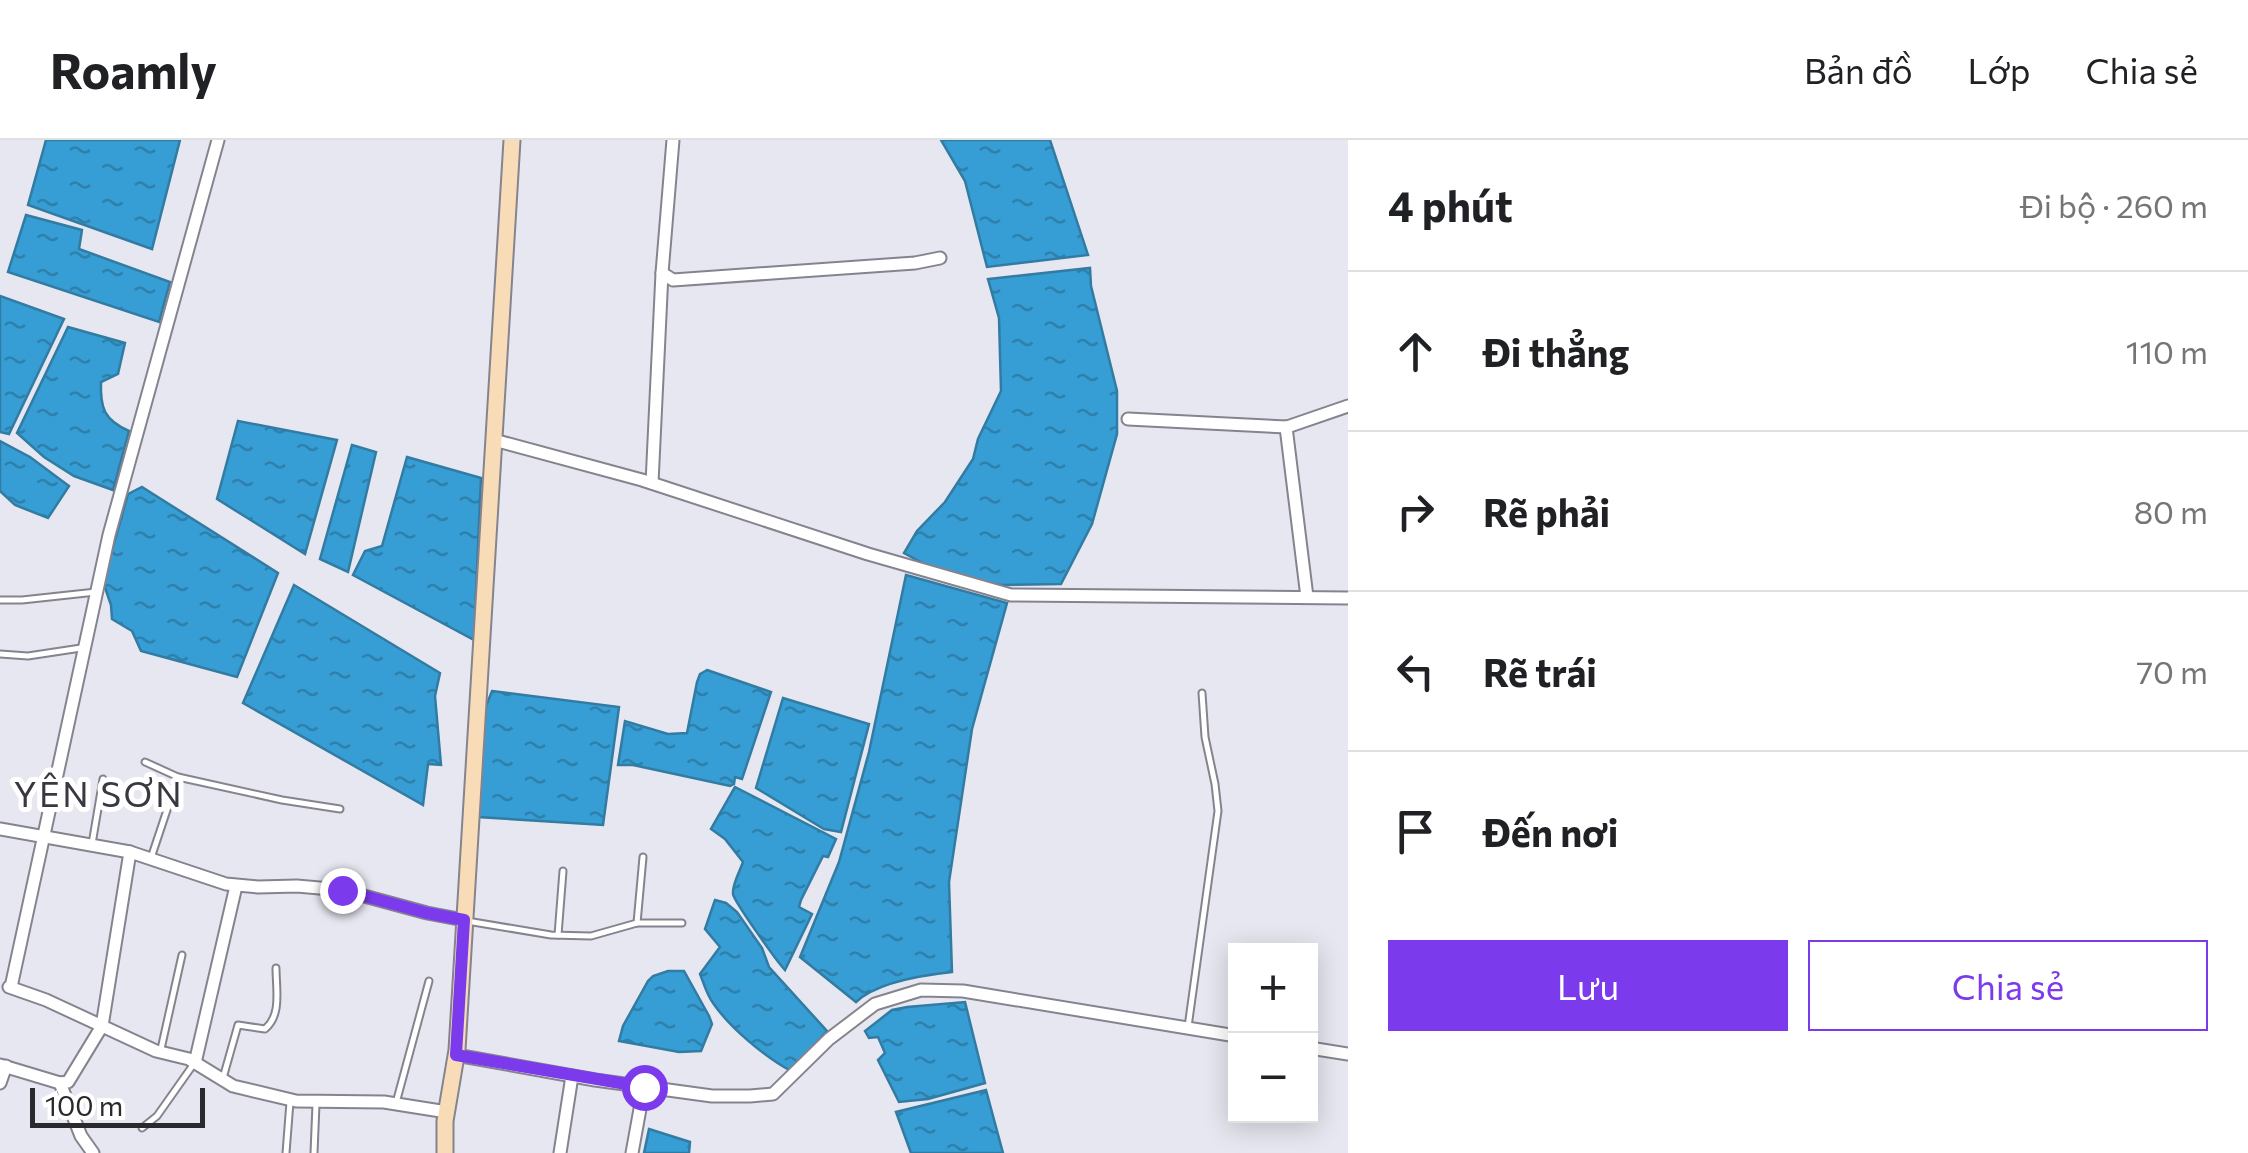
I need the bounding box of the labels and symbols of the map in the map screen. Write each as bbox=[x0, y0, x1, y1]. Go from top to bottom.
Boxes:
district label: YÊN SƠN bbox=[14, 771, 184, 814]
route end bbox=[320, 868, 366, 914]
route start bbox=[622, 1065, 668, 1111]
scale bar bbox=[30, 1083, 205, 1128]

